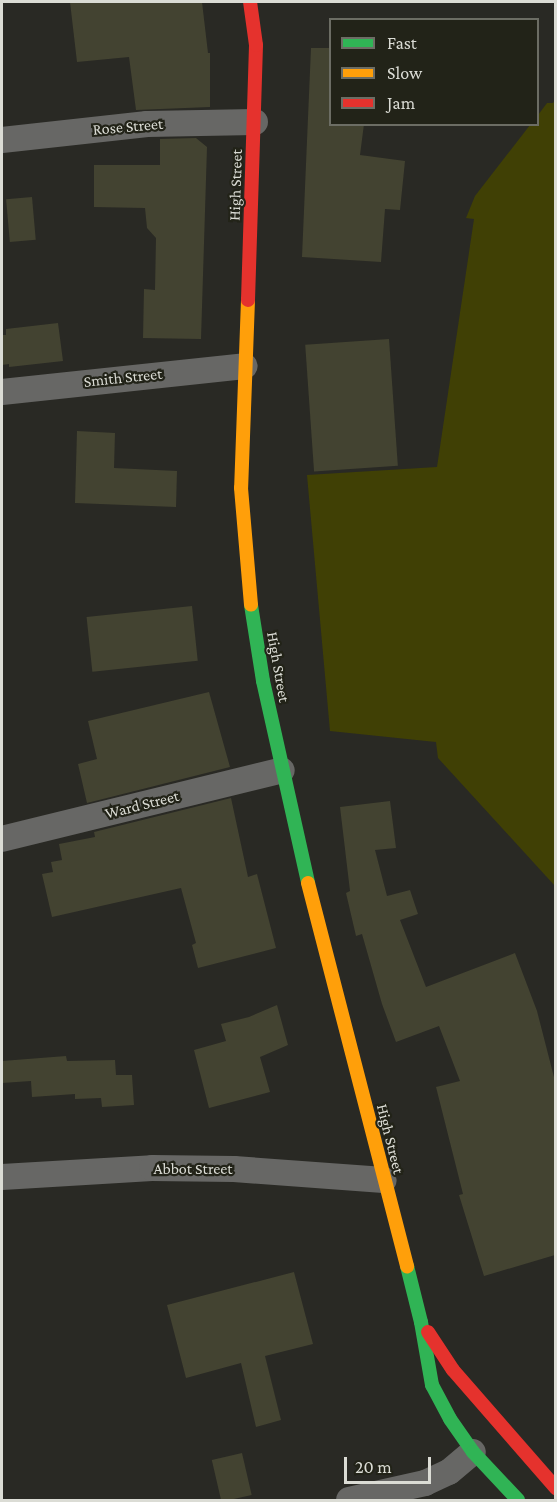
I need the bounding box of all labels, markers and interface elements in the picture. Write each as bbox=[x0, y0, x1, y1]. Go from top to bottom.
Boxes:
legend bbox=[329, 18, 539, 126]
text: Fast bbox=[387, 33, 417, 53]
text: Slow bbox=[387, 63, 422, 83]
text: Jam bbox=[387, 93, 415, 113]
street label: Rose Street bbox=[92, 114, 164, 140]
street label: High Street bbox=[225, 149, 247, 221]
street label: Smith Street bbox=[83, 364, 163, 392]
street label: High Street bbox=[262, 630, 294, 704]
street label: Ward Street bbox=[103, 787, 181, 823]
street label: High Street bbox=[372, 1102, 408, 1176]
street label: Abbot Street bbox=[153, 1159, 233, 1179]
scale bar bbox=[347, 1445, 434, 1483]
text: 20 m bbox=[355, 1457, 392, 1477]

